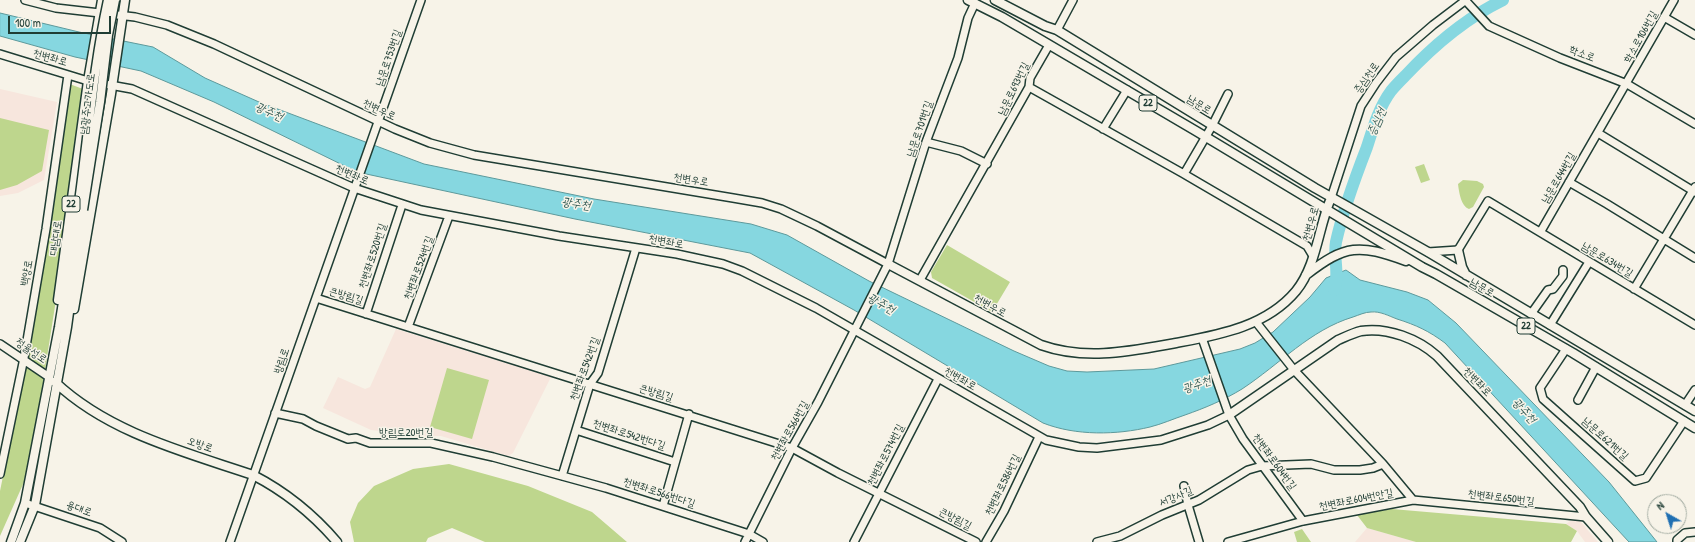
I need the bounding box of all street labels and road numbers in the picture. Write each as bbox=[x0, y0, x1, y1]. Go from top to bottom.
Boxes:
street label: 학소로106번길 bbox=[1621, 9, 1661, 65]
street label: 남문로753번길 bbox=[373, 28, 405, 88]
street label: 학소로 bbox=[1567, 43, 1597, 65]
street label: 천변좌로 bbox=[31, 47, 69, 69]
street label: 남문로693번길 bbox=[995, 60, 1033, 118]
street label: 증심천로 bbox=[1351, 60, 1383, 96]
street label: 남광주고가도로 bbox=[78, 72, 98, 136]
street label: 남문로 bbox=[1184, 92, 1214, 118]
road number: 22 bbox=[1139, 95, 1157, 111]
street label: 천변우로 bbox=[360, 97, 398, 123]
street label: 남문로701번길 bbox=[904, 99, 936, 159]
street label: 남문로644번길 bbox=[1539, 150, 1579, 206]
street label: 천변좌로 bbox=[333, 162, 371, 188]
street label: 천변우로 bbox=[672, 171, 710, 189]
road number: 22 bbox=[62, 196, 80, 212]
street label: 천변우로 bbox=[1300, 205, 1322, 243]
street label: 대남대로 bbox=[47, 220, 65, 256]
street label: 천변좌로520번길 bbox=[356, 222, 390, 290]
street label: 천변좌로 bbox=[647, 232, 685, 252]
street label: 천변좌로524번길 bbox=[401, 234, 437, 302]
street label: 남문로634번길 bbox=[1579, 239, 1635, 281]
street label: 백양로 bbox=[18, 259, 36, 287]
street label: 남문로 bbox=[1467, 276, 1497, 300]
street label: 큰방림길 bbox=[327, 285, 365, 307]
street label: 천변우로 bbox=[971, 292, 1009, 320]
road number: 22 bbox=[1517, 318, 1535, 334]
street label: 천변좌로542번길 bbox=[567, 335, 603, 403]
street label: 정율성로 bbox=[13, 336, 49, 366]
street label: 방림로 bbox=[271, 346, 293, 376]
street label: 천변좌로 bbox=[941, 364, 979, 394]
street label: 천변좌로 bbox=[1460, 365, 1494, 399]
street label: 큰방림길 bbox=[637, 382, 675, 404]
street label: 천변좌로566번길 bbox=[768, 399, 812, 463]
street label: 남문로621번길 bbox=[1579, 415, 1631, 463]
street label: 천변좌로542번다길 bbox=[591, 417, 667, 453]
street label: 천변좌로574번길 bbox=[865, 422, 907, 488]
street label: 방림로20번길 bbox=[379, 426, 433, 440]
street label: 천변좌로604번길 bbox=[1249, 431, 1299, 493]
street label: 오방로 bbox=[185, 434, 215, 456]
street label: 천변좌로586번길 bbox=[982, 452, 1024, 518]
street label: 천변좌로566번다길 bbox=[621, 475, 697, 511]
street label: 서강사길 bbox=[1157, 484, 1195, 510]
street label: 천변좌로604번안길 bbox=[1318, 486, 1394, 514]
street label: 천변좌로650번길 bbox=[1467, 487, 1535, 509]
street label: 용대로 bbox=[64, 498, 94, 520]
street label: 큰방림길 bbox=[936, 505, 974, 533]

